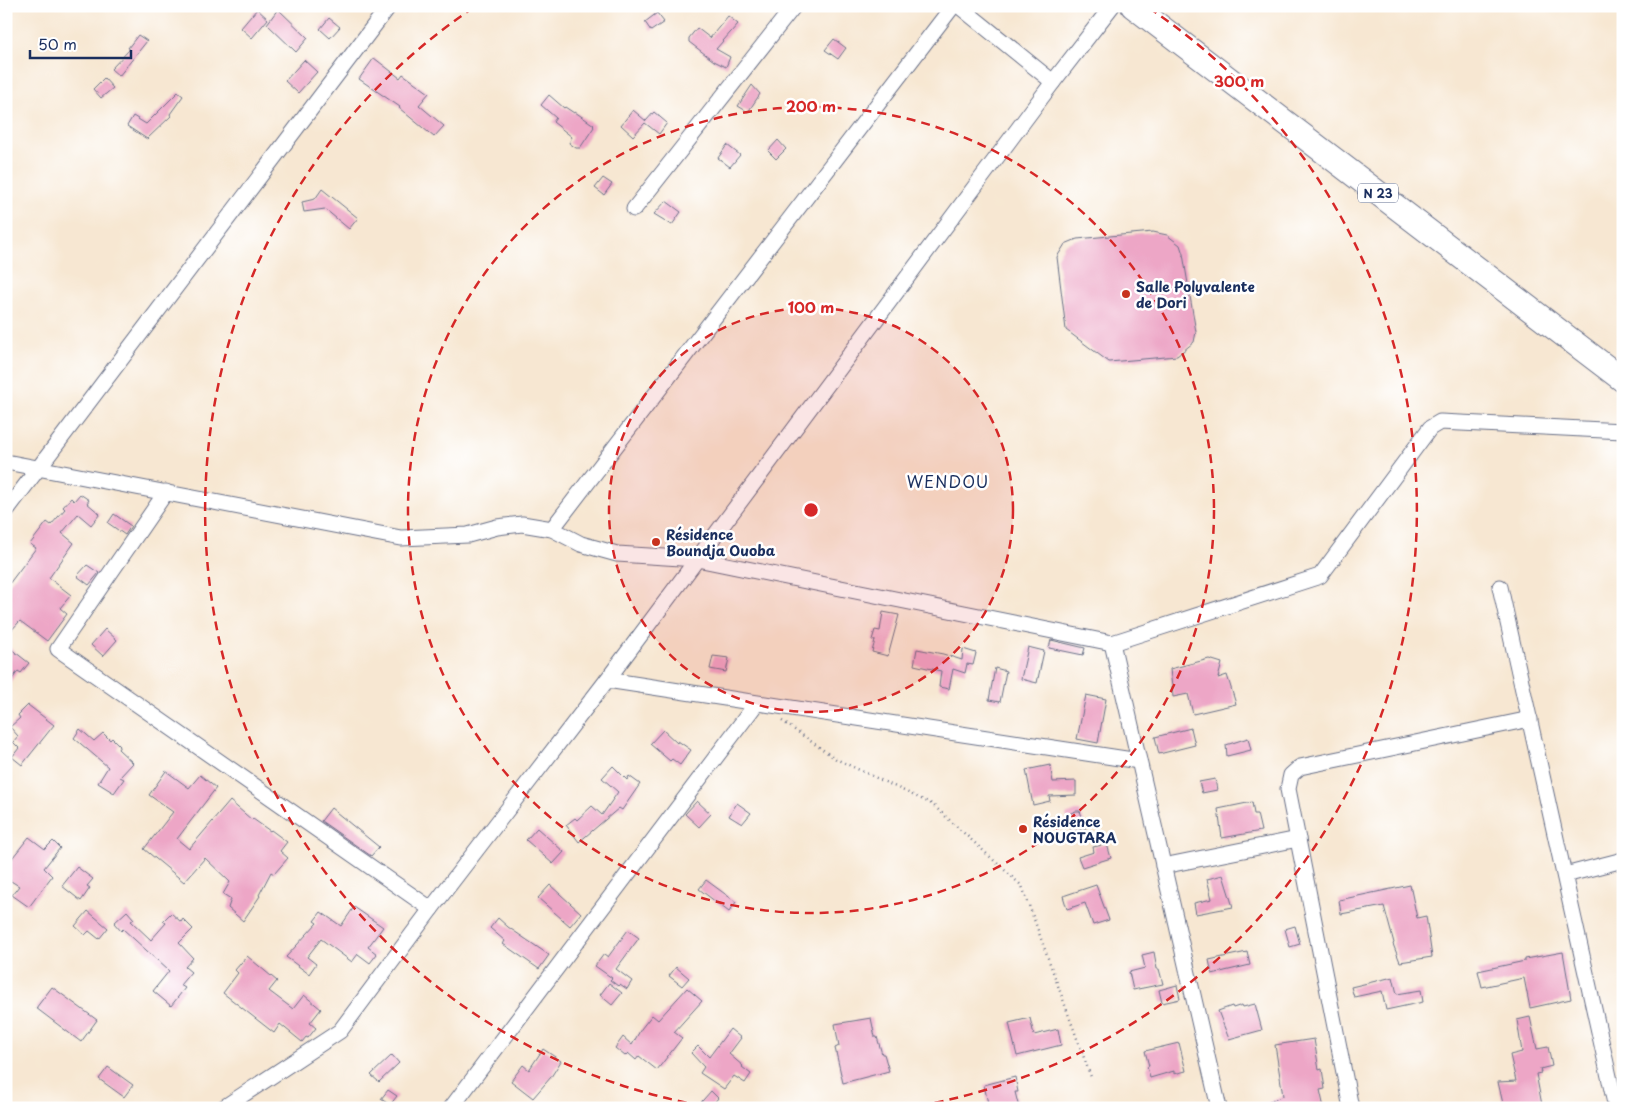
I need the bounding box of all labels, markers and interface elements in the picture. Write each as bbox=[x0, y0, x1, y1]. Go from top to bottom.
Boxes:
scale bar bbox=[30, 28, 131, 60]
text: 50 m bbox=[38, 32, 77, 55]
text: 300 m bbox=[1214, 69, 1264, 92]
text: 200 m bbox=[786, 94, 836, 117]
road number: N 23 bbox=[1358, 184, 1398, 202]
place label: Salle Polyvalente de Dori bbox=[1136, 276, 1255, 313]
marker: Salle Polyvalente de Dori bbox=[1120, 288, 1132, 300]
text: 100 m bbox=[788, 295, 834, 318]
district label: WENDOU bbox=[907, 469, 989, 493]
centre of rings bbox=[802, 501, 820, 519]
place label: Résidence Boundja Ouoba bbox=[666, 524, 776, 561]
marker: Résidence Boundja Ouoba bbox=[650, 536, 662, 548]
place label: Résidence NOUGTARA bbox=[1033, 811, 1117, 848]
marker: Résidence NOUGTARA bbox=[1017, 823, 1029, 835]

